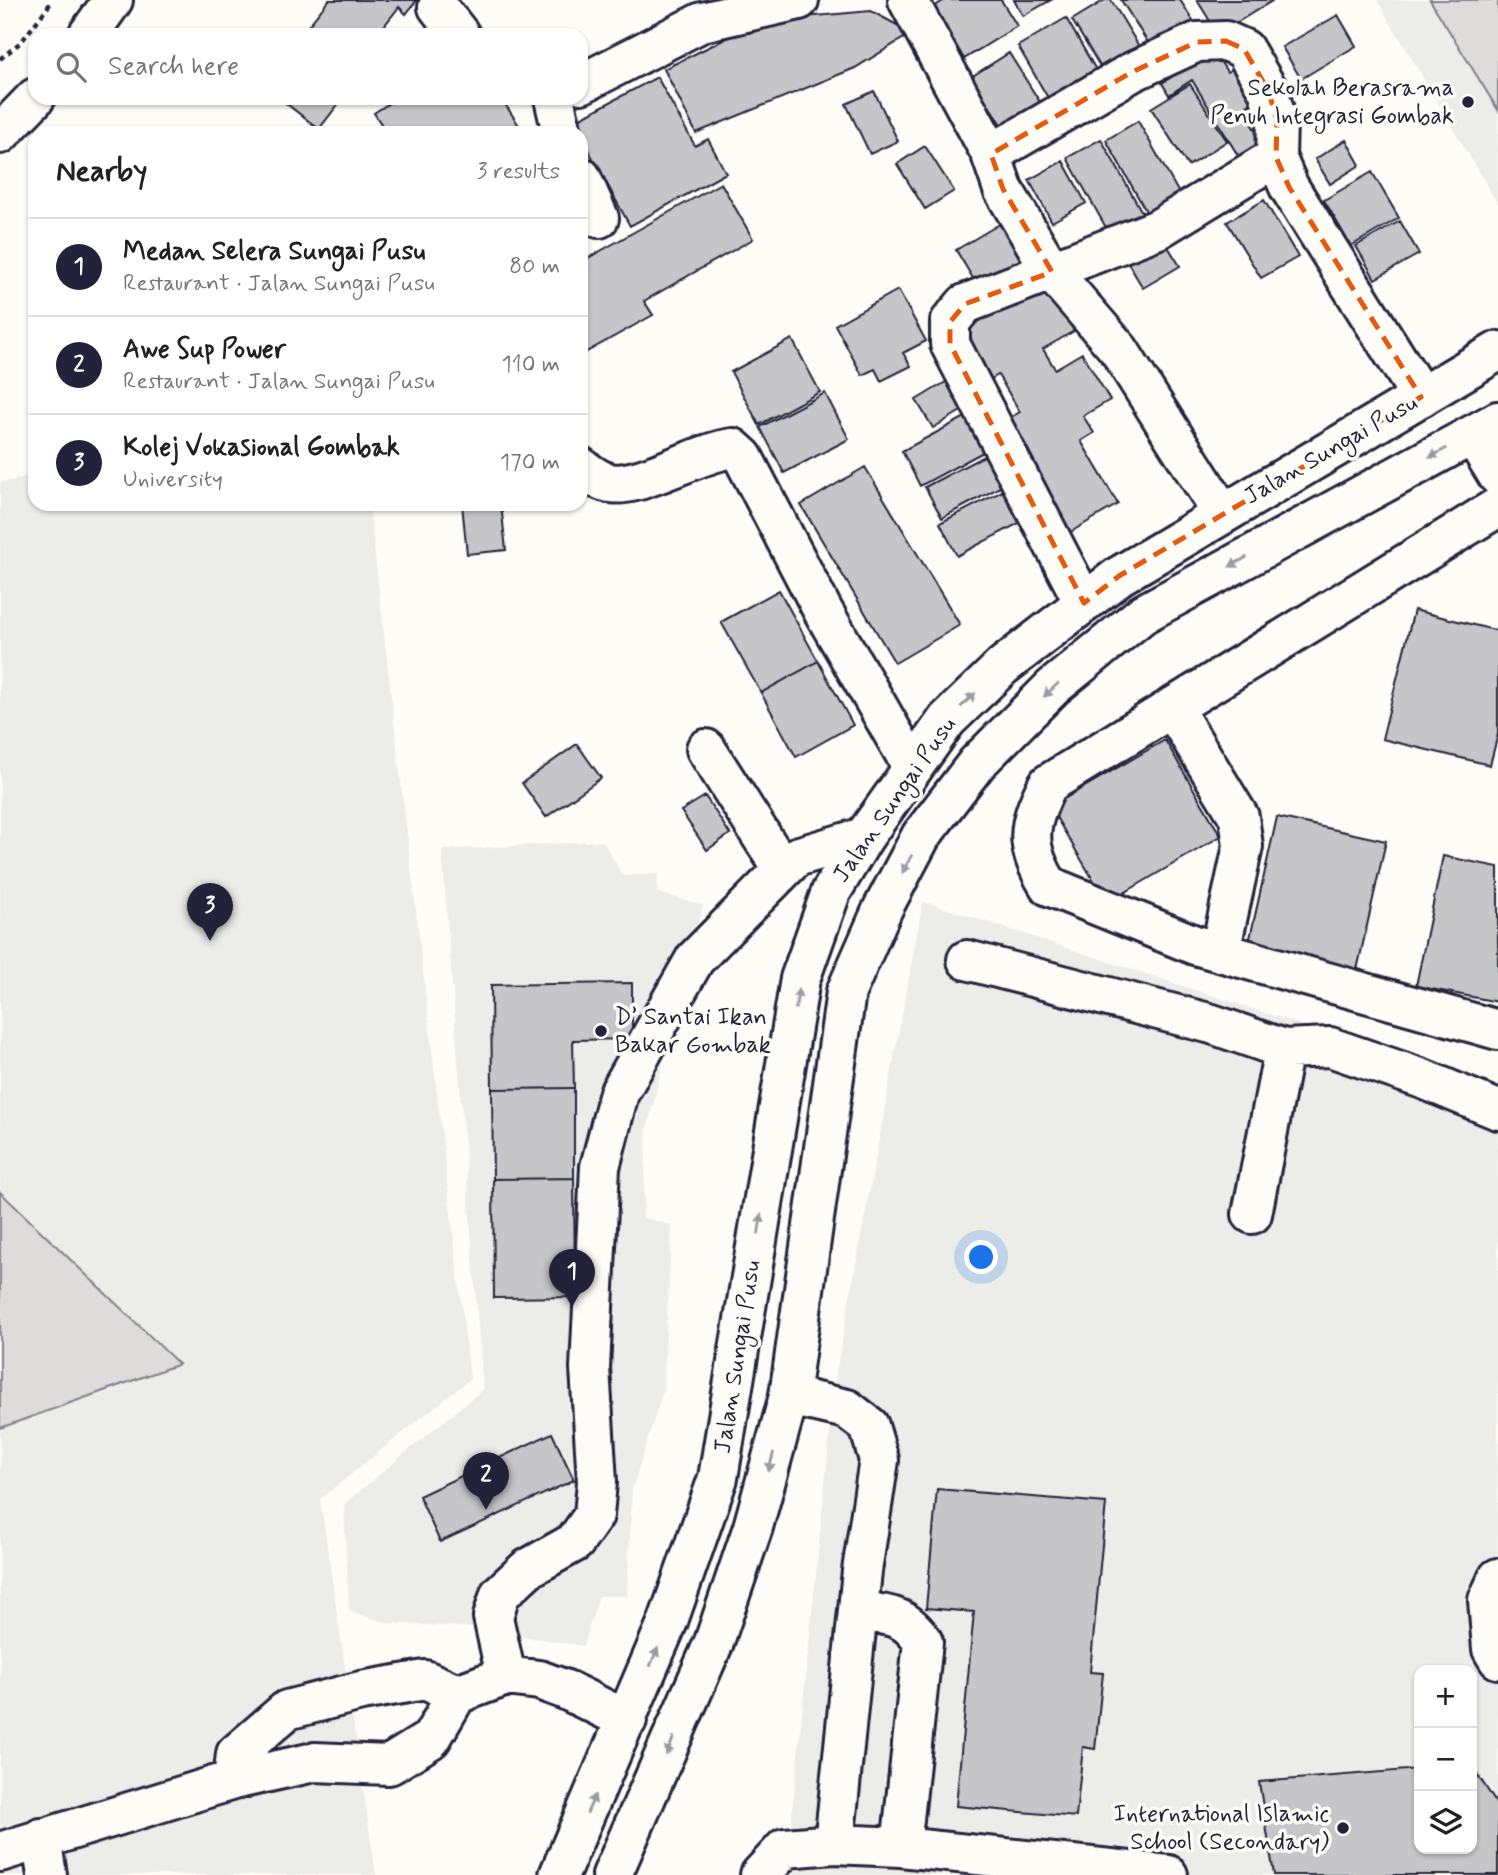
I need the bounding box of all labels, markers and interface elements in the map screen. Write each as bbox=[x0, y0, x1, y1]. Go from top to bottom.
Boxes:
search box bbox=[28, 28, 588, 105]
icon: search bbox=[52, 48, 90, 86]
text: Search here bbox=[108, 50, 239, 84]
place label: Sekolah Berasrama Penuh Integrasi Gombak bbox=[1210, 73, 1454, 134]
marker: Sekolah Berasrama Penuh Integrasi Gombak bbox=[1460, 94, 1476, 110]
text: Nearby bbox=[56, 152, 147, 191]
text: 3 results bbox=[477, 157, 560, 187]
text: Medan Selera Sungai Pusu bbox=[123, 235, 425, 269]
text: 1 bbox=[74, 252, 84, 282]
text: 80 m bbox=[509, 252, 560, 282]
text: Restaurant · Jalan Sungai Pusu bbox=[123, 269, 435, 299]
text: Awe Sup Power bbox=[123, 333, 286, 367]
text: 2 bbox=[73, 350, 85, 380]
text: 110 m bbox=[501, 350, 560, 380]
text: Restaurant · Jalan Sungai Pusu bbox=[123, 367, 435, 397]
street label: Jalan Sungai Pusu bbox=[1239, 388, 1424, 514]
text: Kolej Vokasional Gombak bbox=[123, 431, 400, 465]
one-way arrow bbox=[1428, 447, 1448, 459]
text: 3 bbox=[74, 448, 84, 478]
text: 170 m bbox=[500, 448, 560, 478]
text: University bbox=[123, 465, 223, 495]
one-way arrow bbox=[1229, 556, 1248, 568]
one-way arrow bbox=[1043, 681, 1060, 697]
one-way arrow bbox=[960, 691, 977, 708]
street label: Jalan Sungai Pusu bbox=[826, 711, 965, 890]
one-way arrow bbox=[901, 854, 913, 874]
pin: 3 bbox=[187, 883, 233, 941]
one-way arrow bbox=[792, 988, 803, 1010]
place label: D’ Santai Ikan Bakar Gombak bbox=[615, 1002, 771, 1061]
marker: D’ Santai Ikan Bakar Gombak bbox=[593, 1023, 609, 1039]
one-way arrow bbox=[755, 1213, 766, 1235]
your location bbox=[964, 1240, 998, 1274]
pin: 1 bbox=[549, 1249, 595, 1307]
street label: Jalan Sungai Pusu bbox=[707, 1258, 771, 1456]
one-way arrow bbox=[765, 1451, 776, 1473]
pin: 2 bbox=[463, 1452, 509, 1510]
one-way arrow bbox=[648, 1646, 659, 1667]
map controls bbox=[1414, 1665, 1477, 1854]
button: + bbox=[1414, 1665, 1477, 1728]
button: − bbox=[1414, 1728, 1477, 1791]
one-way arrow bbox=[665, 1735, 676, 1756]
button: layers bbox=[1414, 1791, 1477, 1854]
one-way arrow bbox=[585, 1794, 597, 1814]
place label: International Islamic School (Secondary) bbox=[1114, 1799, 1329, 1858]
marker: International Islamic School (Secondary) bbox=[1335, 1820, 1351, 1836]

